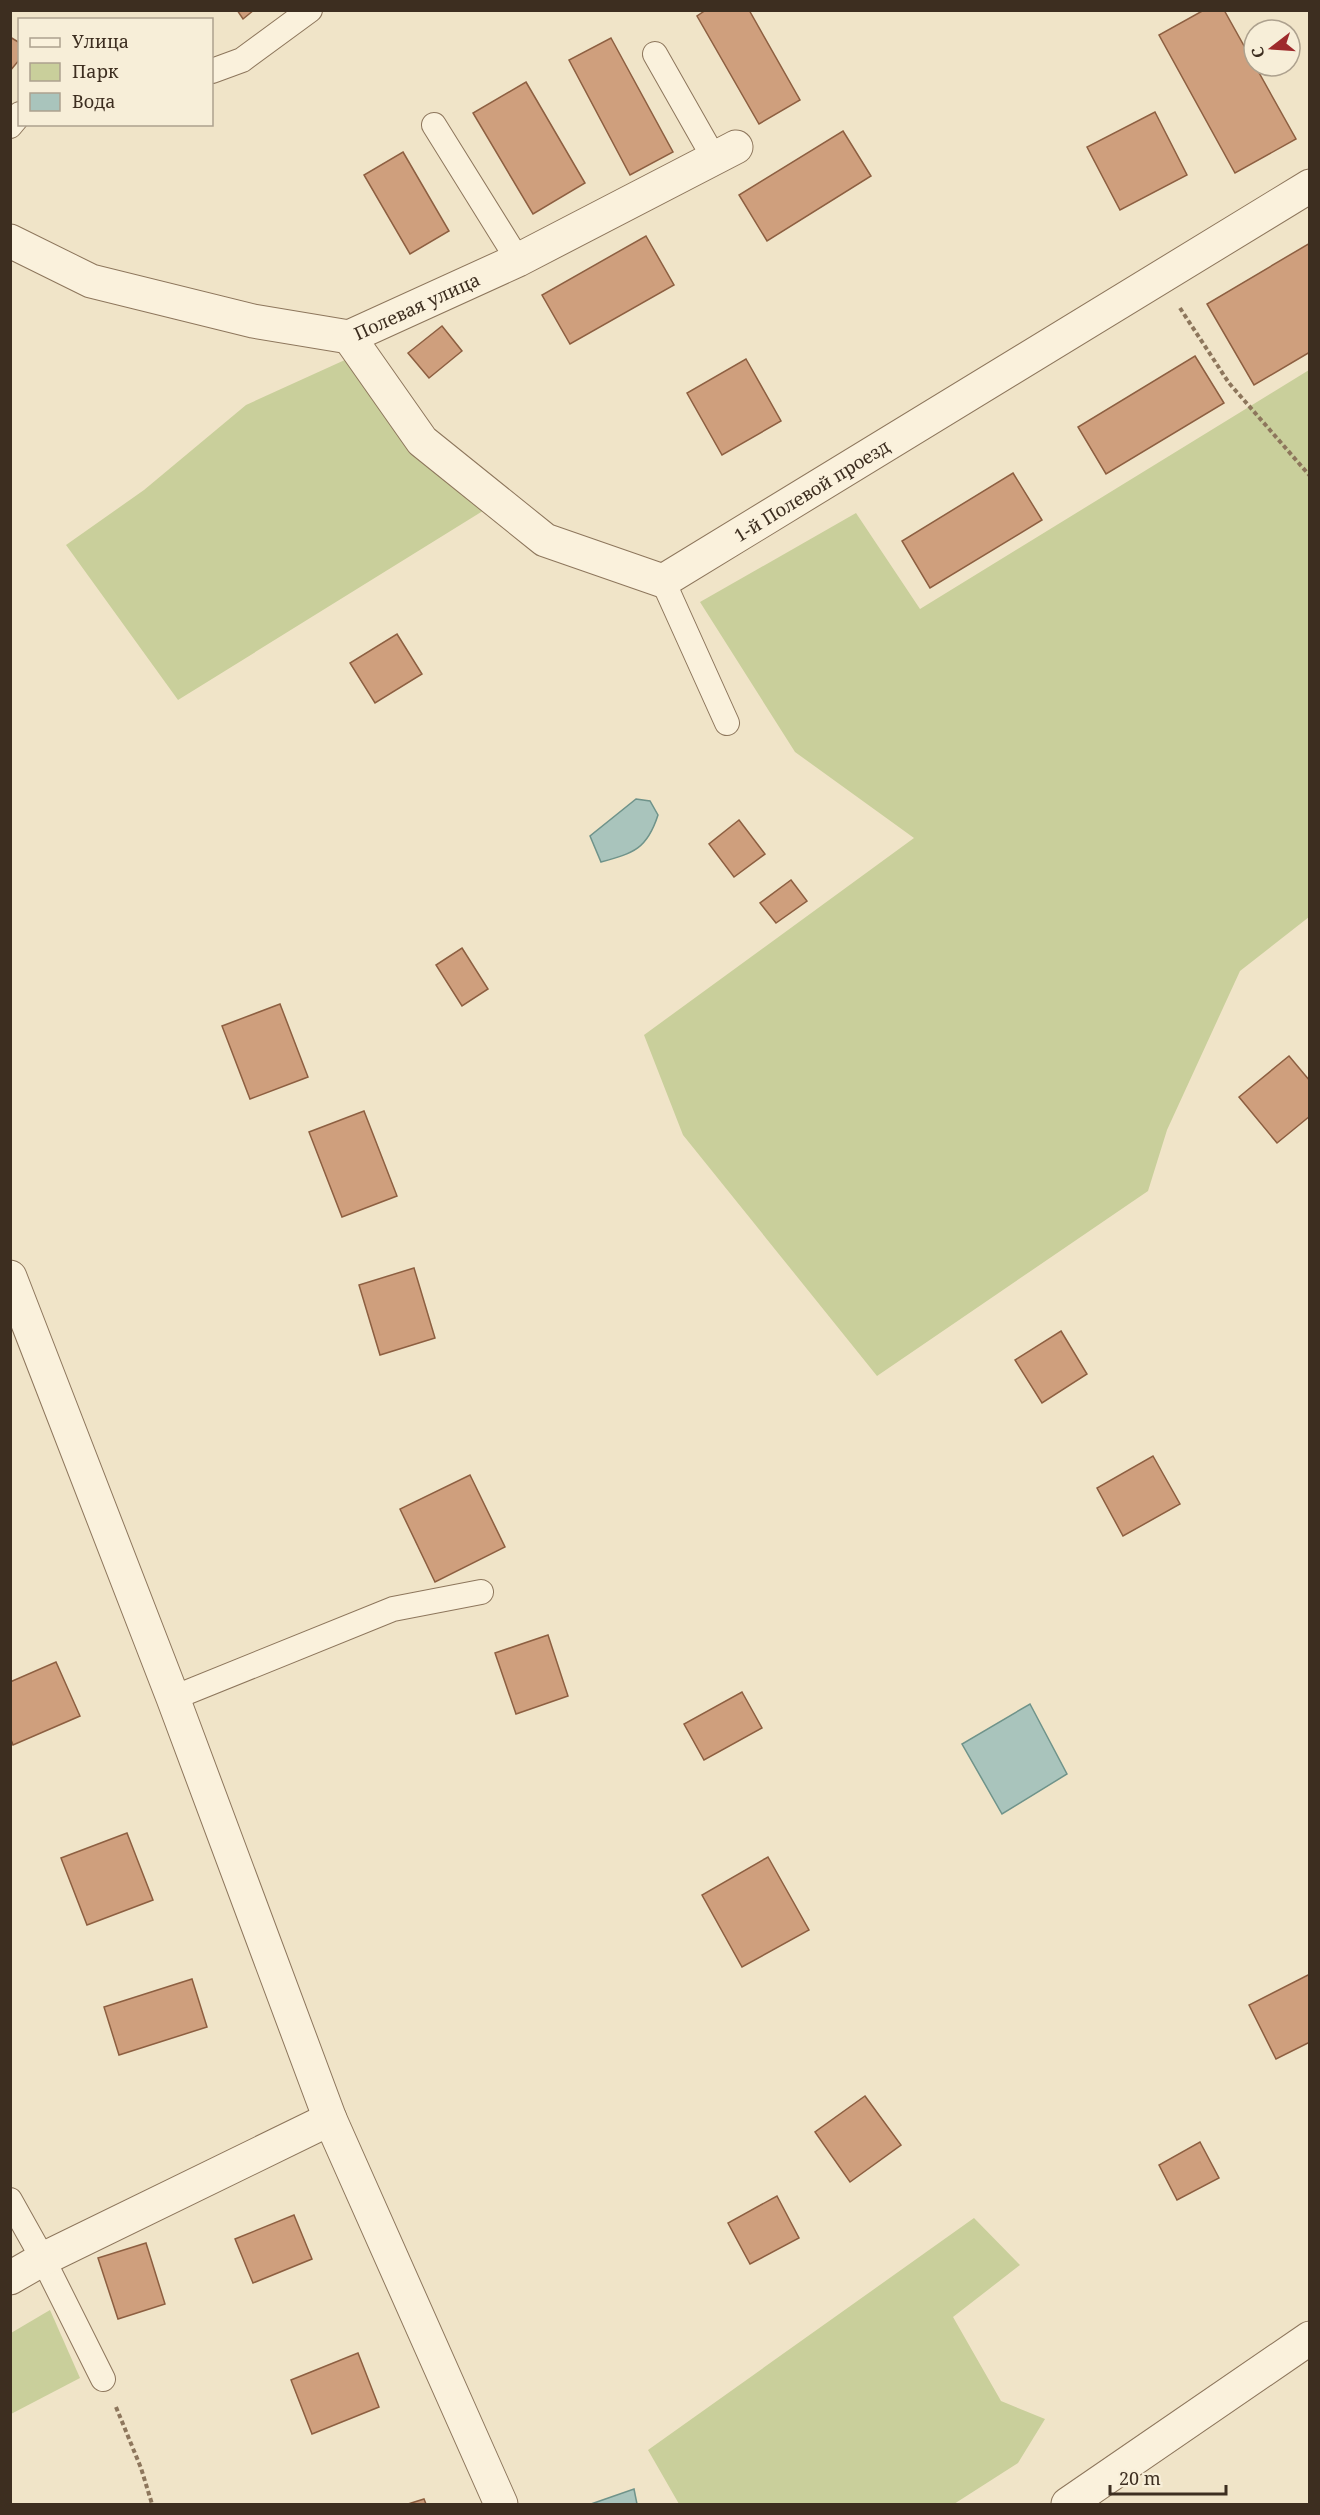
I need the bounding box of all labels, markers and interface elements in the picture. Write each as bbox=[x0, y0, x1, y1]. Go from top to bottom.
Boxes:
legend bbox=[18, 18, 213, 126]
north arrow bbox=[1242, 18, 1302, 78]
text: Улица bbox=[72, 29, 129, 53]
text: С bbox=[1246, 44, 1270, 61]
text: Парк bbox=[72, 59, 119, 83]
text: Вода bbox=[72, 89, 116, 113]
street label: Полевая улица bbox=[350, 267, 484, 345]
street label: 1-й Полевой проезд bbox=[729, 434, 894, 547]
scale bar bbox=[1110, 2458, 1226, 2496]
text: 20 m bbox=[1119, 2466, 1161, 2490]

